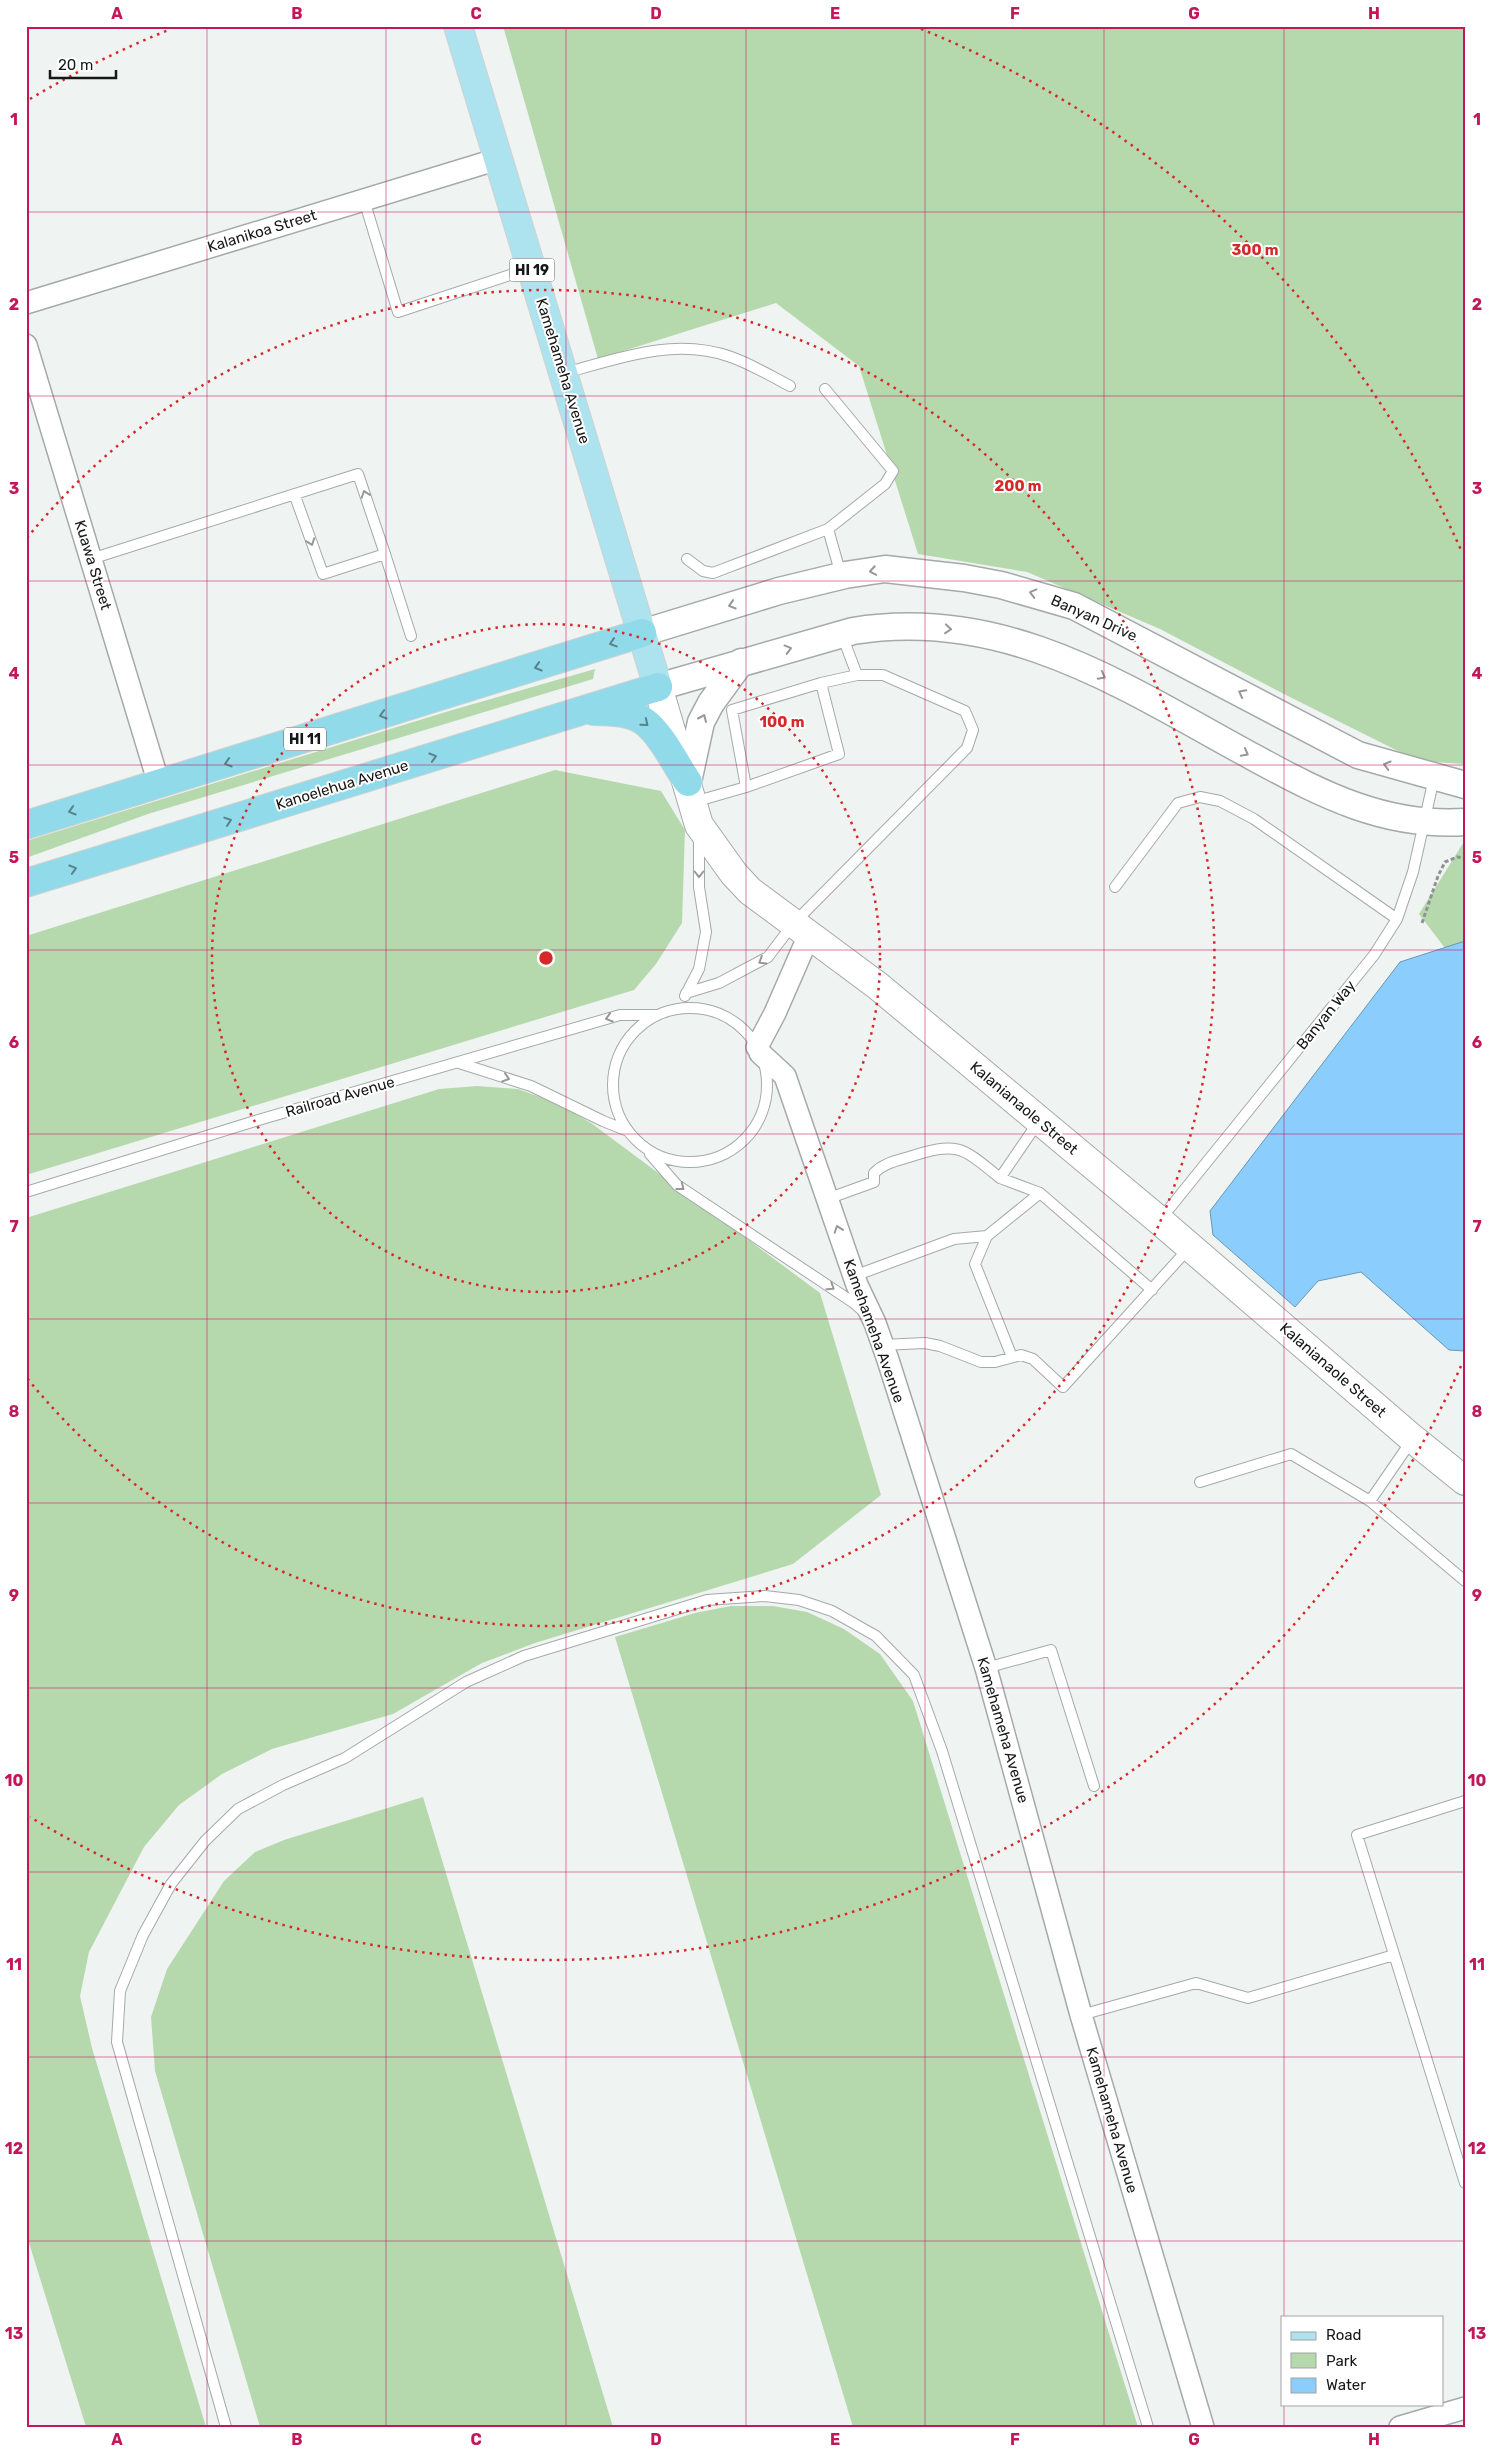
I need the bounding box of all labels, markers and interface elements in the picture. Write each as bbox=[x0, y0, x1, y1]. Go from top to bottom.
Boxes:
text: A bbox=[111, 4, 123, 23]
text: B bbox=[291, 4, 303, 23]
text: C bbox=[470, 4, 482, 23]
text: D bbox=[650, 4, 662, 23]
text: E bbox=[830, 4, 840, 23]
text: F bbox=[1010, 4, 1020, 23]
text: G bbox=[1188, 4, 1200, 23]
text: H bbox=[1368, 4, 1380, 23]
scale bar bbox=[50, 48, 116, 80]
text: 20 m bbox=[58, 56, 93, 74]
text: 1 bbox=[10, 110, 18, 129]
text: 1 bbox=[1473, 110, 1481, 129]
street label: Kalanikoa Street bbox=[205, 206, 319, 256]
text: 300 m bbox=[1231, 241, 1279, 259]
road number: HI 19 bbox=[510, 258, 554, 282]
text: 2 bbox=[9, 295, 19, 314]
text: 2 bbox=[1472, 295, 1482, 314]
street label: Kamehameha Avenue bbox=[532, 296, 594, 446]
text: 200 m bbox=[994, 477, 1042, 495]
text: 3 bbox=[9, 479, 19, 498]
text: 3 bbox=[1472, 479, 1482, 498]
one-way arrow bbox=[361, 490, 371, 499]
street label: Kuawa Street bbox=[71, 518, 115, 612]
one-way arrow bbox=[305, 537, 315, 545]
one-way arrow bbox=[868, 565, 877, 575]
one-way arrow bbox=[1029, 588, 1037, 598]
street label: Banyan Drive bbox=[1048, 591, 1140, 645]
one-way arrow bbox=[729, 600, 737, 610]
one-way arrow bbox=[944, 623, 952, 634]
one-way arrow bbox=[609, 637, 618, 647]
one-way arrow bbox=[784, 644, 793, 655]
one-way arrow bbox=[534, 661, 543, 671]
text: 4 bbox=[9, 664, 20, 683]
text: 4 bbox=[1472, 664, 1483, 683]
one-way arrow bbox=[1097, 670, 1106, 680]
one-way arrow bbox=[1238, 689, 1247, 699]
one-way arrow bbox=[379, 709, 387, 719]
text: 100 m bbox=[760, 713, 804, 731]
one-way arrow bbox=[697, 714, 708, 723]
one-way arrow bbox=[639, 718, 648, 726]
road number: HI 11 bbox=[284, 728, 326, 751]
one-way arrow bbox=[1240, 747, 1249, 757]
one-way arrow bbox=[429, 752, 437, 762]
street label: Kanoelehua Avenue bbox=[274, 756, 410, 814]
one-way arrow bbox=[224, 757, 232, 767]
one-way arrow bbox=[1384, 760, 1392, 770]
one-way arrow bbox=[69, 805, 77, 815]
one-way arrow bbox=[223, 817, 232, 827]
text: 5 bbox=[9, 848, 19, 867]
text: 5 bbox=[1472, 848, 1482, 867]
one-way arrow bbox=[68, 865, 77, 875]
one-way arrow bbox=[694, 870, 704, 878]
centre of rings bbox=[537, 949, 555, 967]
one-way arrow bbox=[758, 954, 767, 964]
street label: Banyan Way bbox=[1293, 977, 1359, 1053]
one-way arrow bbox=[605, 1013, 613, 1023]
text: 6 bbox=[9, 1033, 19, 1052]
text: 6 bbox=[1472, 1033, 1482, 1052]
street label: Kalanianaole Street bbox=[966, 1058, 1082, 1158]
one-way arrow bbox=[501, 1072, 509, 1082]
street label: Railroad Avenue bbox=[283, 1073, 397, 1121]
one-way arrow bbox=[675, 1181, 685, 1190]
text: 7 bbox=[9, 1217, 19, 1236]
text: 7 bbox=[1472, 1217, 1482, 1236]
one-way arrow bbox=[833, 1225, 843, 1234]
street label: Kamehameha Avenue bbox=[840, 1257, 908, 1405]
one-way arrow bbox=[825, 1281, 834, 1290]
street label: Kalanianaole Street bbox=[1276, 1319, 1390, 1421]
text: 8 bbox=[9, 1402, 20, 1421]
text: 8 bbox=[1472, 1402, 1483, 1421]
text: 9 bbox=[9, 1586, 19, 1605]
text: 9 bbox=[1472, 1586, 1482, 1605]
street label: Kamehameha Avenue bbox=[973, 1655, 1033, 1805]
text: 10 bbox=[5, 1771, 24, 1790]
text: 10 bbox=[1468, 1771, 1487, 1790]
text: 11 bbox=[6, 1955, 22, 1974]
text: 11 bbox=[1469, 1955, 1485, 1974]
street label: Kamehameha Avenue bbox=[1082, 2045, 1142, 2195]
text: 12 bbox=[5, 2139, 23, 2158]
text: 12 bbox=[1468, 2139, 1486, 2158]
legend bbox=[1281, 2316, 1444, 2406]
text: 13 bbox=[5, 2324, 23, 2343]
text: 13 bbox=[1468, 2324, 1486, 2343]
text: Road bbox=[1326, 2326, 1362, 2344]
text: Park bbox=[1326, 2352, 1357, 2370]
text: Water bbox=[1326, 2376, 1366, 2394]
text: A bbox=[111, 2430, 123, 2449]
text: B bbox=[291, 2430, 303, 2449]
text: C bbox=[470, 2430, 482, 2449]
text: D bbox=[650, 2430, 662, 2449]
text: E bbox=[830, 2430, 840, 2449]
text: F bbox=[1010, 2430, 1020, 2449]
text: G bbox=[1188, 2430, 1200, 2449]
text: H bbox=[1368, 2430, 1380, 2449]

